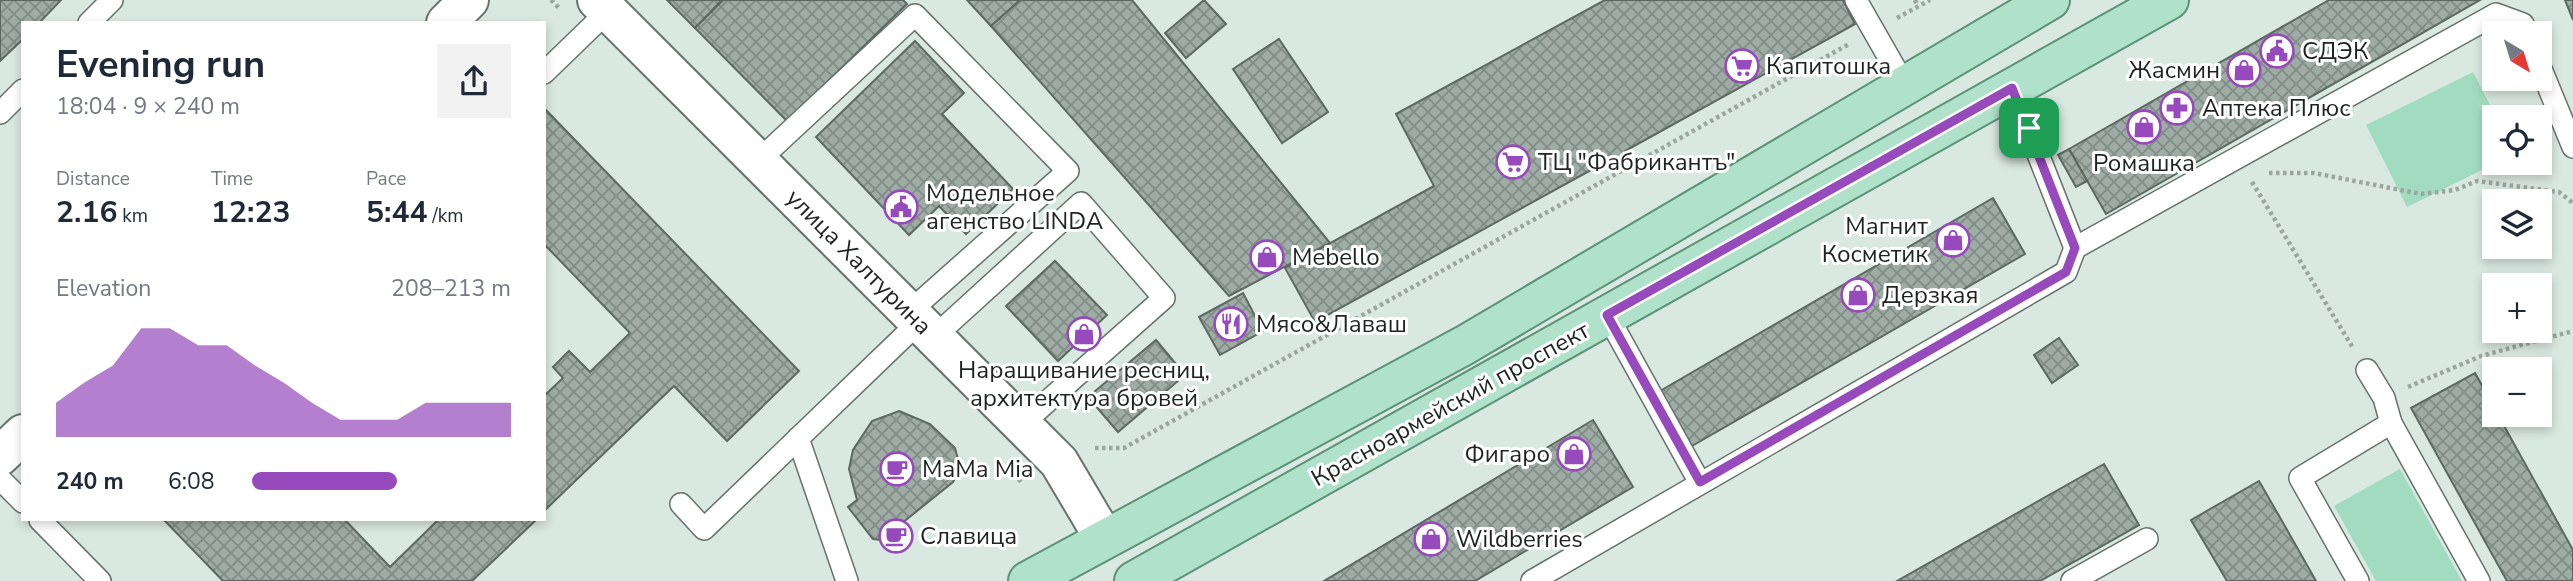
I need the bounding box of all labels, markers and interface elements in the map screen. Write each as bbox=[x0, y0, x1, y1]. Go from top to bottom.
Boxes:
north arrow bbox=[2482, 21, 2552, 91]
map controls bbox=[2482, 21, 2552, 427]
public building icon: СДЭК bbox=[2258, 32, 2296, 70]
place label: СДЭК bbox=[2302, 35, 2369, 67]
text: Evening run bbox=[56, 39, 265, 90]
button: share bbox=[437, 44, 511, 118]
supermarket icon: Капитошка bbox=[1723, 47, 1761, 85]
place label: Капитошка bbox=[1766, 50, 1891, 82]
shop icon: Жасмин bbox=[2225, 51, 2263, 89]
place label: Жасмин bbox=[2129, 54, 2220, 86]
pharmacy icon: Аптека Плюс bbox=[2158, 89, 2196, 127]
text: 18:04 · 9 × 240 m bbox=[56, 91, 240, 122]
place label: Аптека Плюс bbox=[2202, 92, 2351, 124]
pin bbox=[1999, 98, 2059, 158]
button: locate bbox=[2482, 105, 2552, 175]
shop icon: Ромашка bbox=[2125, 108, 2163, 146]
icon: arrive bbox=[2010, 109, 2048, 147]
supermarket icon: ТЦ "Фабрикантъ" bbox=[1494, 143, 1532, 181]
place label: ТЦ "Фабрикантъ" bbox=[1538, 146, 1735, 178]
place label: Ромашка bbox=[2093, 147, 2195, 179]
text: Distance bbox=[56, 166, 130, 192]
text: Time bbox=[211, 166, 253, 192]
text: Pace bbox=[366, 166, 406, 192]
place label: Модельное агенство LINDA bbox=[926, 177, 1104, 237]
street label: улица Халтурина bbox=[779, 182, 939, 342]
public building icon: Модельное агенство LINDA bbox=[882, 188, 920, 226]
button: layers bbox=[2482, 189, 2552, 259]
text: 2.16 bbox=[56, 192, 117, 233]
text: 12:23 bbox=[211, 192, 290, 233]
text: 5:44 bbox=[366, 192, 427, 233]
text: km bbox=[117, 203, 148, 229]
text: /km bbox=[427, 203, 463, 229]
place label: Магнит Косметик bbox=[1822, 210, 1928, 270]
shop icon: Магнит Косметик bbox=[1934, 221, 1972, 259]
shop icon: Mebello bbox=[1248, 238, 1286, 276]
place label: Mebello bbox=[1292, 241, 1379, 273]
text: Elevation bbox=[56, 273, 151, 304]
text: 208–213 m bbox=[391, 273, 511, 304]
button: + bbox=[2482, 273, 2552, 343]
shop icon: Дерзкая bbox=[1839, 276, 1877, 314]
place label: Дерзкая bbox=[1882, 279, 1978, 311]
restaurant icon: Мясо&Лаваш bbox=[1212, 305, 1250, 343]
place label: Мясо&Лаваш bbox=[1256, 308, 1407, 340]
street label: Красноармейский проспект bbox=[1305, 314, 1595, 494]
shop icon: Наращивание ресниц, архитектура бровей bbox=[1065, 315, 1103, 353]
place label: Наращивание ресниц, архитектура бровей bbox=[958, 354, 1210, 414]
button: − bbox=[2482, 357, 2552, 427]
shop icon: Фигаро bbox=[1555, 435, 1593, 473]
place label: Фигаро bbox=[1465, 438, 1550, 470]
cafe icon: MaMa Mia bbox=[878, 450, 916, 488]
place label: MaMa Mia bbox=[922, 453, 1033, 485]
text: 240 m bbox=[56, 466, 124, 497]
text: 6:08 bbox=[168, 466, 215, 497]
cafe icon: Славица bbox=[877, 517, 915, 555]
place label: Славица bbox=[920, 520, 1017, 552]
shop icon: Wildberries bbox=[1412, 520, 1450, 558]
place label: Wildberries bbox=[1456, 523, 1583, 555]

